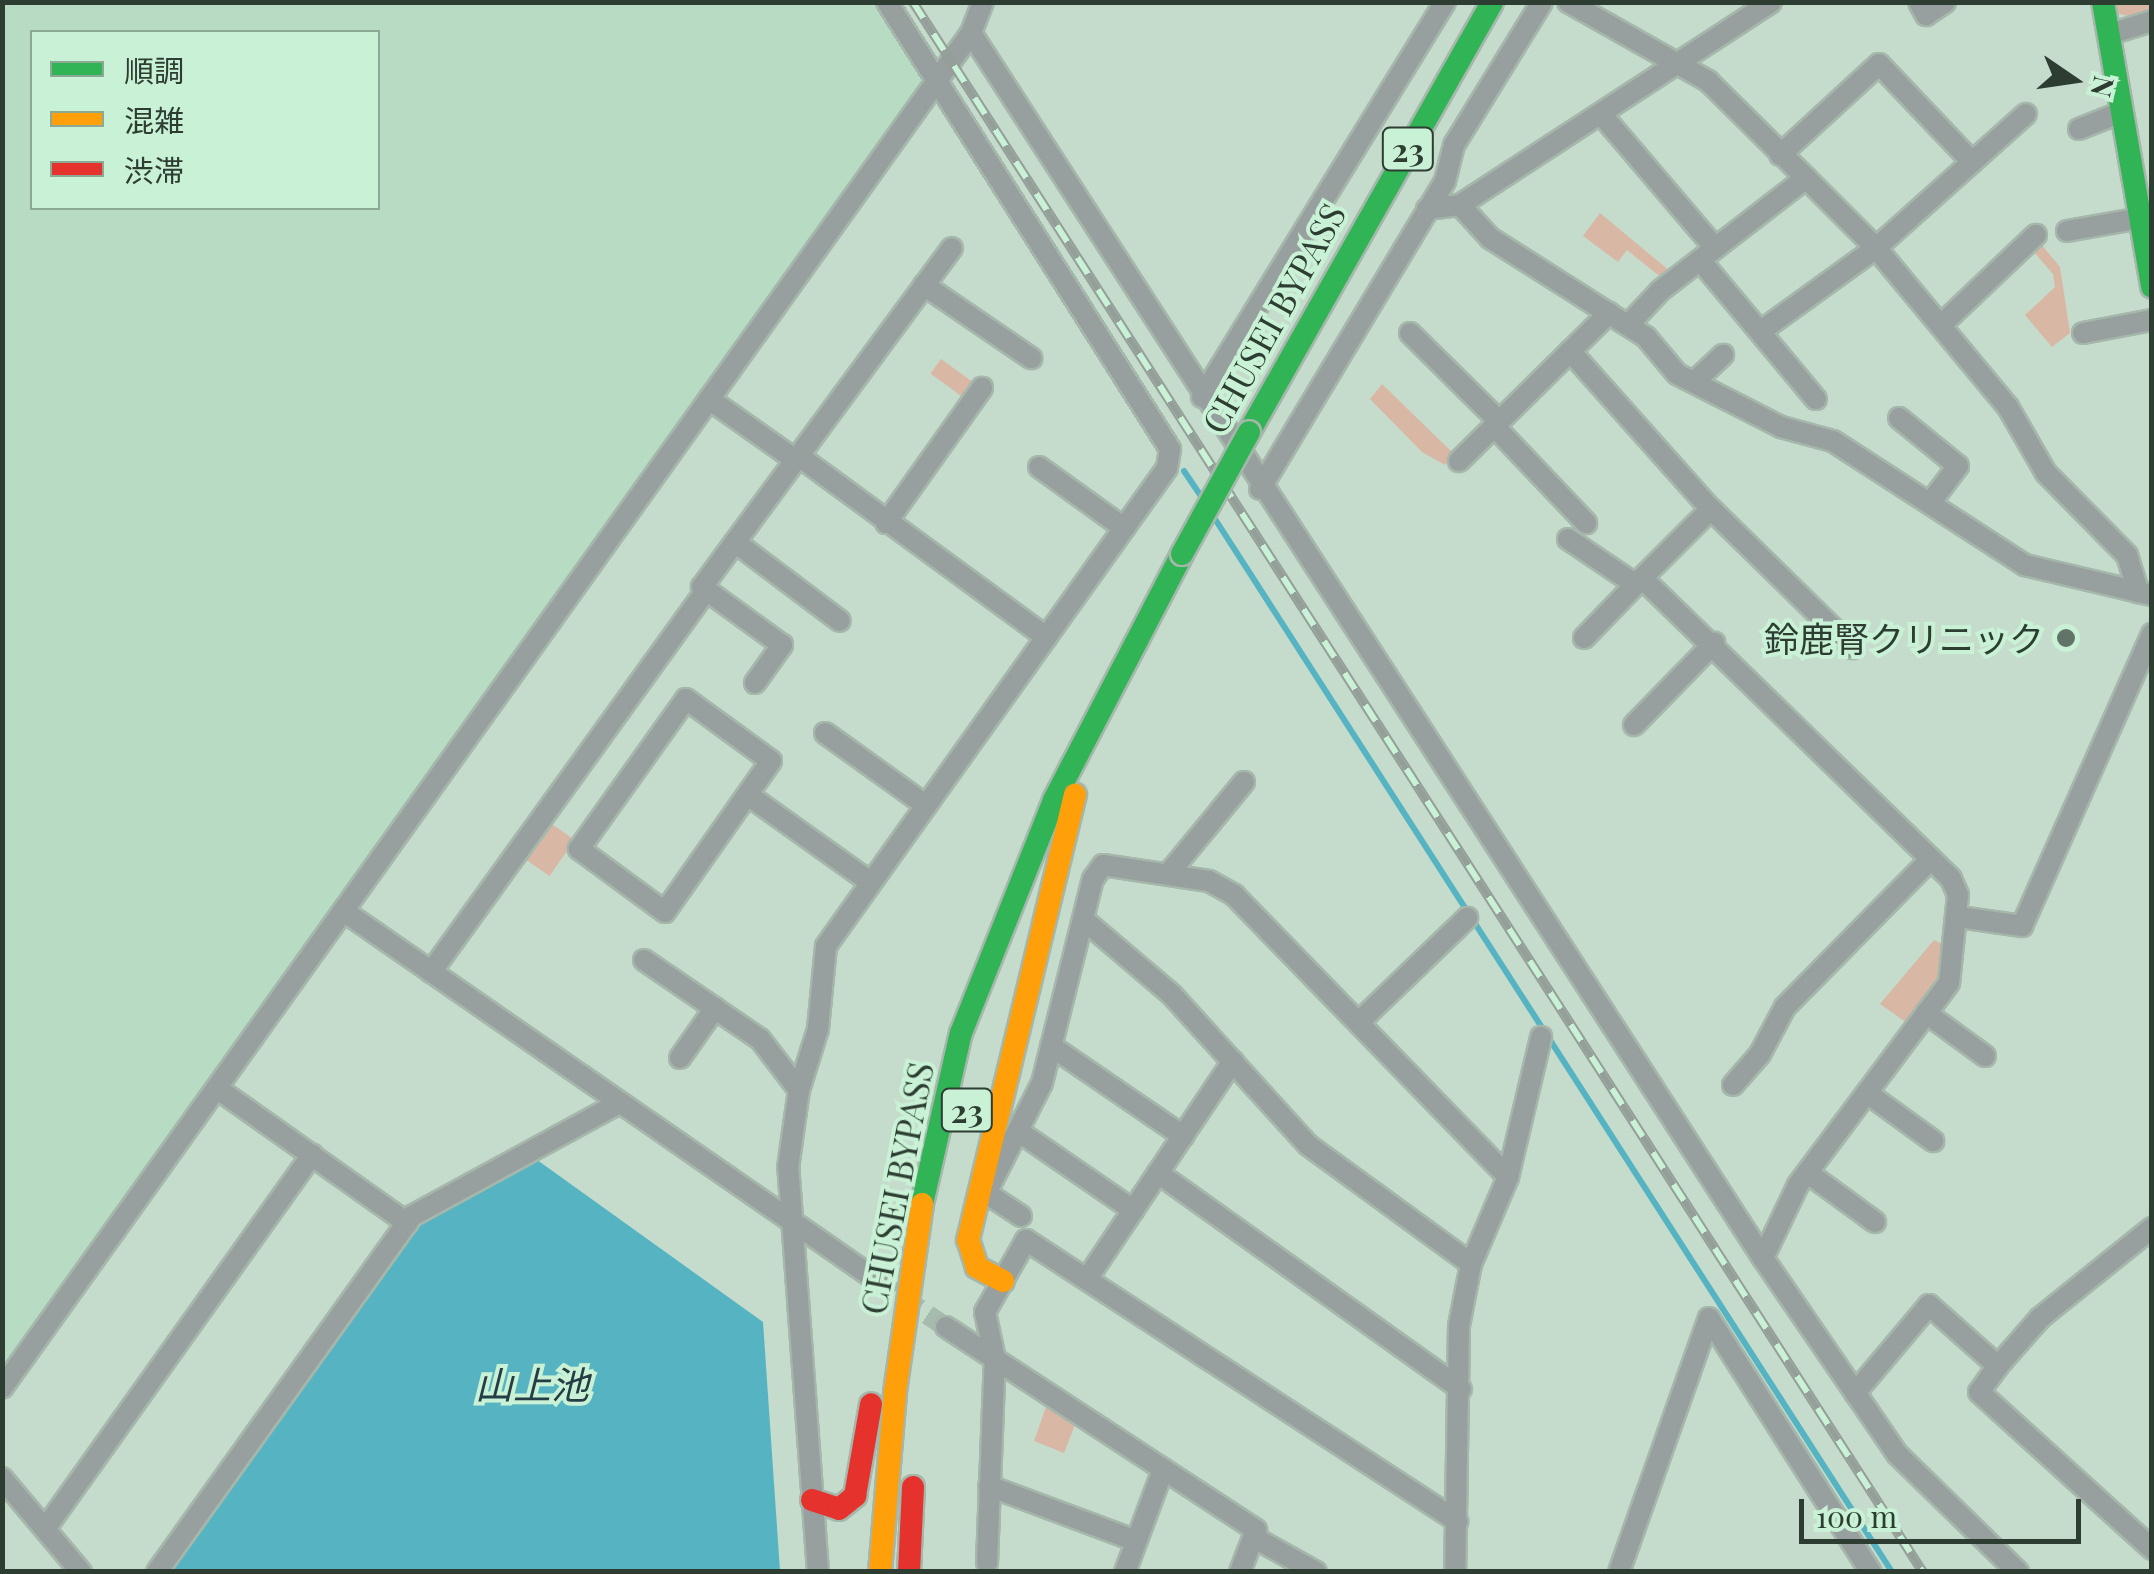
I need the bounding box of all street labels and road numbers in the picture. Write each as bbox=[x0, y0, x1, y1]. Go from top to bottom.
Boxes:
road number: 23 bbox=[1380, 122, 1436, 176]
street label: CHUSEI BYPASS bbox=[1193, 196, 1353, 440]
street label: CHUSEI BYPASS bbox=[851, 1058, 941, 1318]
road number: 23 bbox=[940, 1083, 994, 1137]

